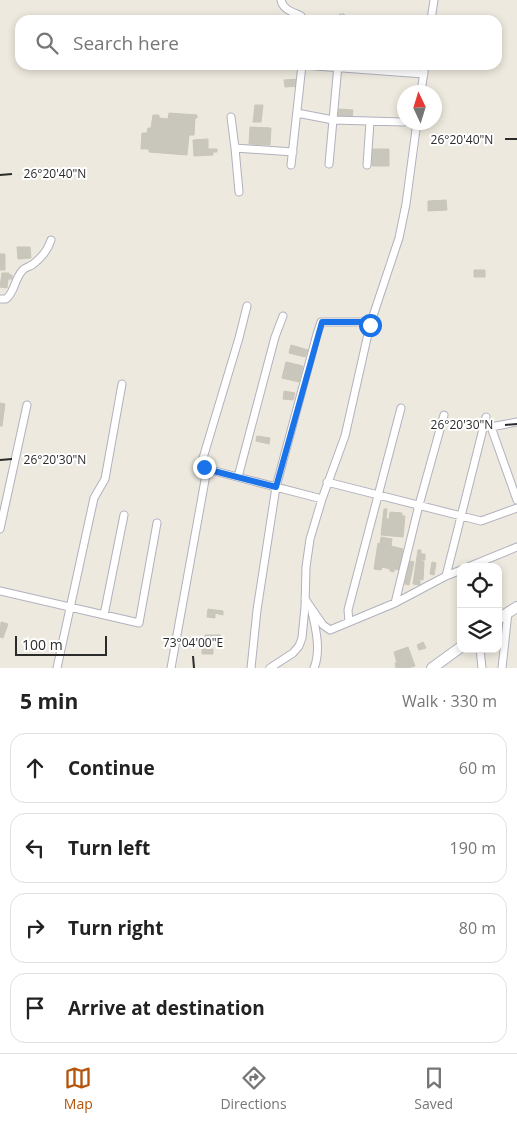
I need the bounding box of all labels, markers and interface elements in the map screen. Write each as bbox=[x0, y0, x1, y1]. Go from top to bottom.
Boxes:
search box bbox=[15, 15, 502, 70]
icon: search bbox=[33, 29, 61, 57]
text: Search here bbox=[73, 30, 179, 56]
north arrow bbox=[397, 85, 442, 130]
text: 26°20'40"N bbox=[431, 131, 493, 148]
text: 26°20'40"N bbox=[24, 165, 86, 182]
route start bbox=[359, 314, 382, 337]
text: 26°20'30"N bbox=[431, 416, 493, 433]
text: 26°20'30"N bbox=[24, 451, 86, 468]
route end bbox=[193, 456, 216, 479]
map controls bbox=[457, 563, 502, 653]
button: locate bbox=[457, 563, 502, 608]
button: layers bbox=[457, 608, 502, 653]
scale bar bbox=[15, 633, 108, 656]
text: 73°04'00"E bbox=[163, 634, 223, 651]
text: 100 m bbox=[22, 635, 63, 654]
text: 5 min bbox=[20, 687, 78, 715]
text: Walk · 330 m bbox=[402, 690, 497, 712]
icon: ahead bbox=[21, 754, 49, 782]
text: Continue bbox=[68, 755, 155, 781]
text: 60 m bbox=[459, 757, 496, 779]
icon: left bbox=[21, 834, 49, 862]
text: Turn left bbox=[68, 835, 150, 861]
text: 190 m bbox=[450, 837, 496, 859]
icon: right bbox=[21, 914, 49, 942]
text: Turn right bbox=[68, 915, 163, 941]
text: 80 m bbox=[459, 917, 496, 939]
icon: arrive bbox=[21, 994, 49, 1022]
text: Arrive at destination bbox=[68, 995, 265, 1021]
tab: Map bbox=[64, 1064, 93, 1113]
tab: Directions bbox=[220, 1064, 287, 1113]
tab: Saved bbox=[414, 1064, 453, 1113]

